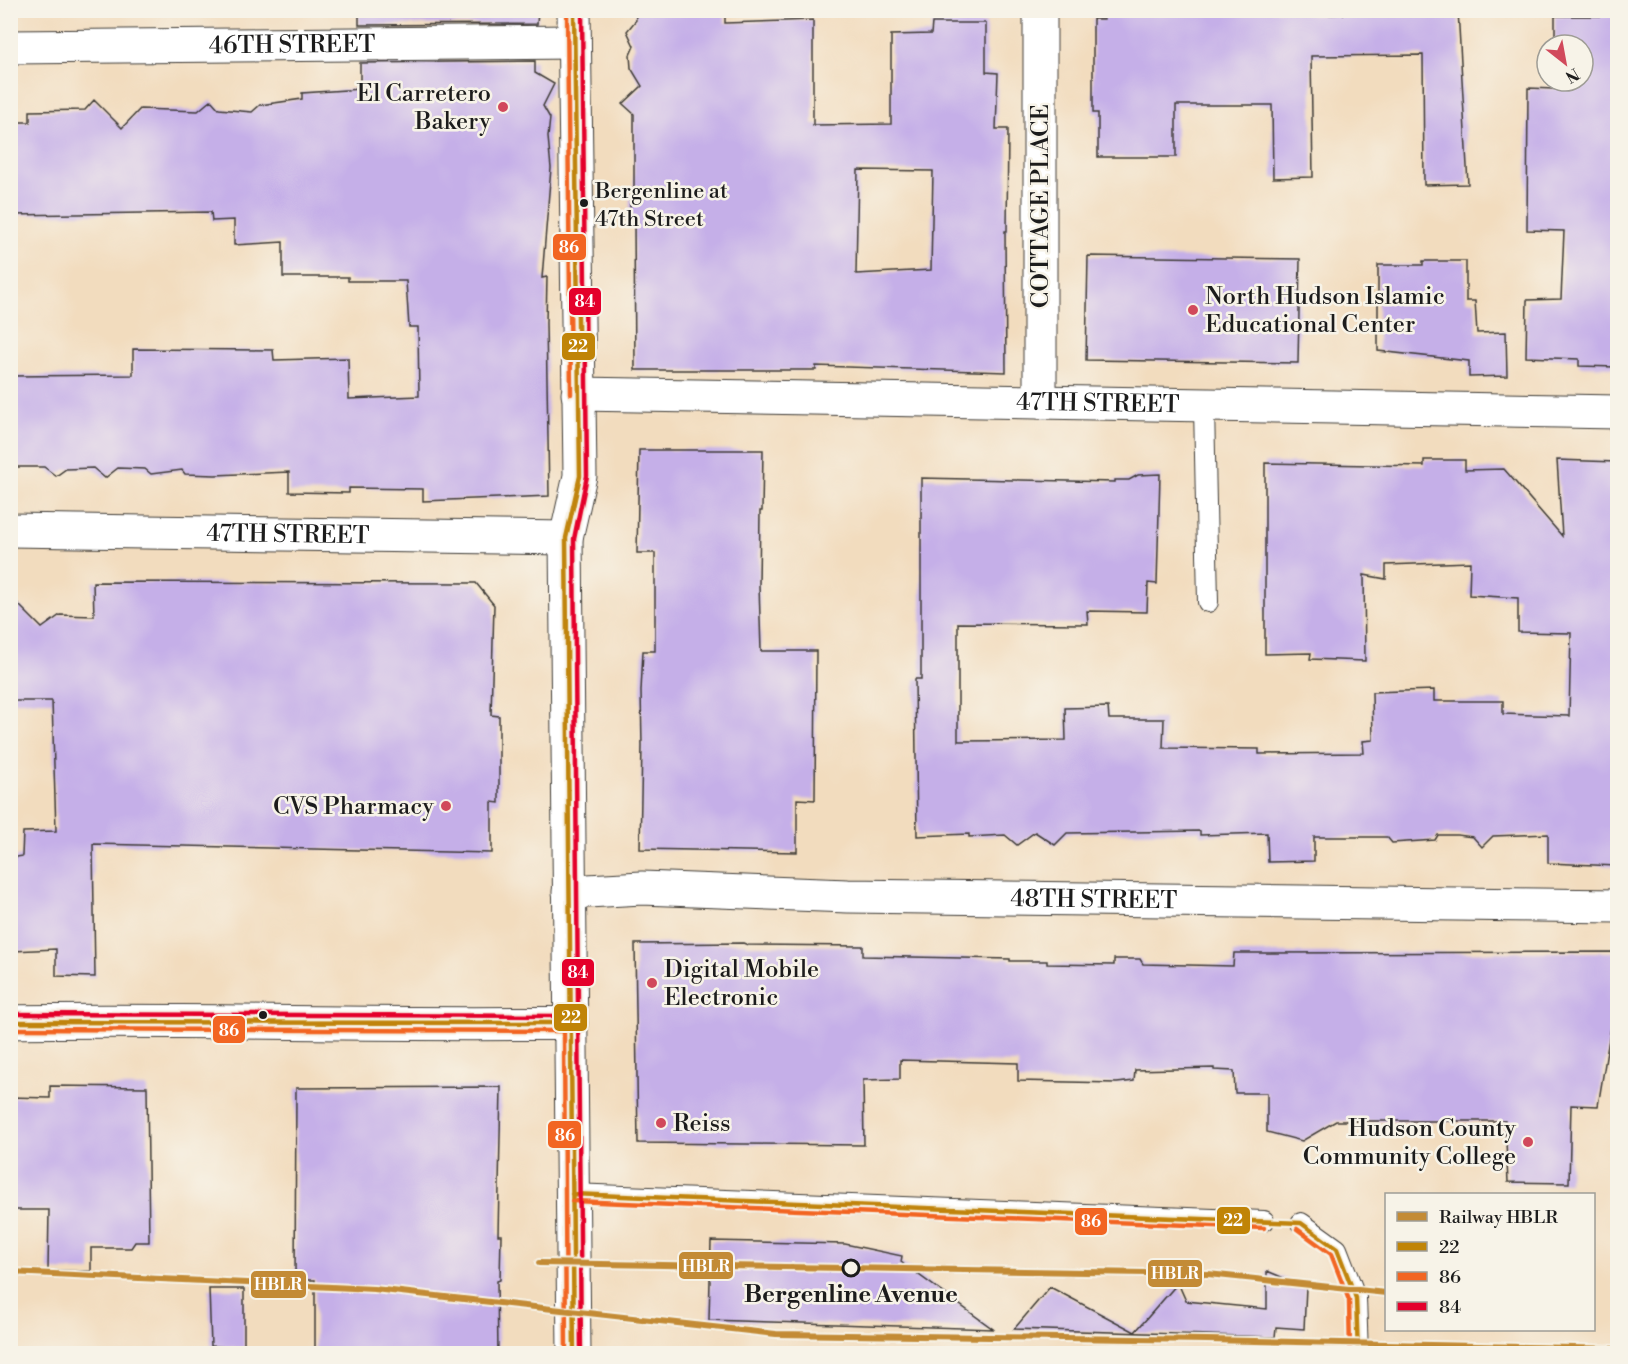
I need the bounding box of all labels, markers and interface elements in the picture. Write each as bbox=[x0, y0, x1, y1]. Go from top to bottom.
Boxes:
street label: 46TH STREET bbox=[208, 30, 376, 61]
north arrow bbox=[1535, 33, 1595, 93]
text: N bbox=[1561, 63, 1583, 87]
place label: El Carretero Bakery bbox=[357, 79, 491, 137]
marker: El Carretero Bakery bbox=[496, 100, 510, 114]
street label: COTTAGE PLACE bbox=[1026, 104, 1056, 308]
place label: Bergenline at 47th Street bbox=[594, 178, 728, 233]
marker: Bergenline at 47th Street bbox=[578, 197, 590, 209]
line badge: 86 bbox=[552, 233, 587, 261]
text: 86 bbox=[559, 238, 579, 258]
place label: North Hudson Islamic Educational Center bbox=[1205, 282, 1445, 340]
line badge: 84 bbox=[568, 287, 602, 316]
text: 84 bbox=[574, 292, 596, 312]
marker: North Hudson Islamic Educational Center bbox=[1186, 303, 1200, 317]
line badge: 22 bbox=[561, 332, 596, 361]
text: 22 bbox=[568, 337, 588, 357]
street label: 47TH STREET bbox=[1016, 388, 1180, 420]
street label: 47TH STREET bbox=[206, 519, 370, 551]
place label: CVS Pharmacy bbox=[273, 792, 434, 822]
marker: CVS Pharmacy bbox=[439, 799, 453, 813]
street label: 48TH STREET bbox=[1010, 884, 1177, 916]
place label: Digital Mobile Electronic bbox=[664, 955, 819, 1013]
line badge: 84 bbox=[561, 958, 595, 987]
text: 84 bbox=[567, 963, 589, 983]
marker: Digital Mobile Electronic bbox=[645, 976, 659, 990]
line badge: 22 bbox=[553, 1003, 588, 1032]
text: 22 bbox=[561, 1008, 581, 1028]
unlabelled marker bbox=[257, 1009, 269, 1021]
line badge: 86 bbox=[212, 1015, 246, 1044]
text: 86 bbox=[219, 1021, 239, 1041]
place label: Reiss bbox=[673, 1109, 730, 1139]
place label: Hudson County Community College bbox=[1303, 1114, 1516, 1172]
marker: Reiss bbox=[654, 1116, 668, 1130]
line badge: 86 bbox=[547, 1120, 582, 1149]
text: 86 bbox=[555, 1126, 575, 1146]
marker: Hudson County Community College bbox=[1521, 1135, 1535, 1149]
legend bbox=[1385, 1193, 1595, 1331]
line badge: 22 bbox=[1216, 1206, 1251, 1235]
text: Railway HBLR bbox=[1439, 1206, 1558, 1229]
line badge: 86 bbox=[1074, 1207, 1108, 1236]
text: 22 bbox=[1223, 1211, 1243, 1231]
text: 86 bbox=[1081, 1212, 1101, 1232]
text: 22 bbox=[1439, 1236, 1460, 1259]
line badge: HBLR bbox=[678, 1251, 734, 1280]
text: HBLR bbox=[682, 1257, 731, 1277]
marker: Bergenline Avenue bbox=[842, 1259, 860, 1277]
line badge: HBLR bbox=[1147, 1259, 1203, 1288]
text: HBLR bbox=[1151, 1264, 1200, 1284]
text: 86 bbox=[1439, 1266, 1461, 1289]
line badge: HBLR bbox=[250, 1270, 307, 1299]
text: HBLR bbox=[254, 1275, 303, 1295]
place label: Bergenline Avenue bbox=[744, 1280, 958, 1310]
text: 84 bbox=[1439, 1296, 1461, 1319]

